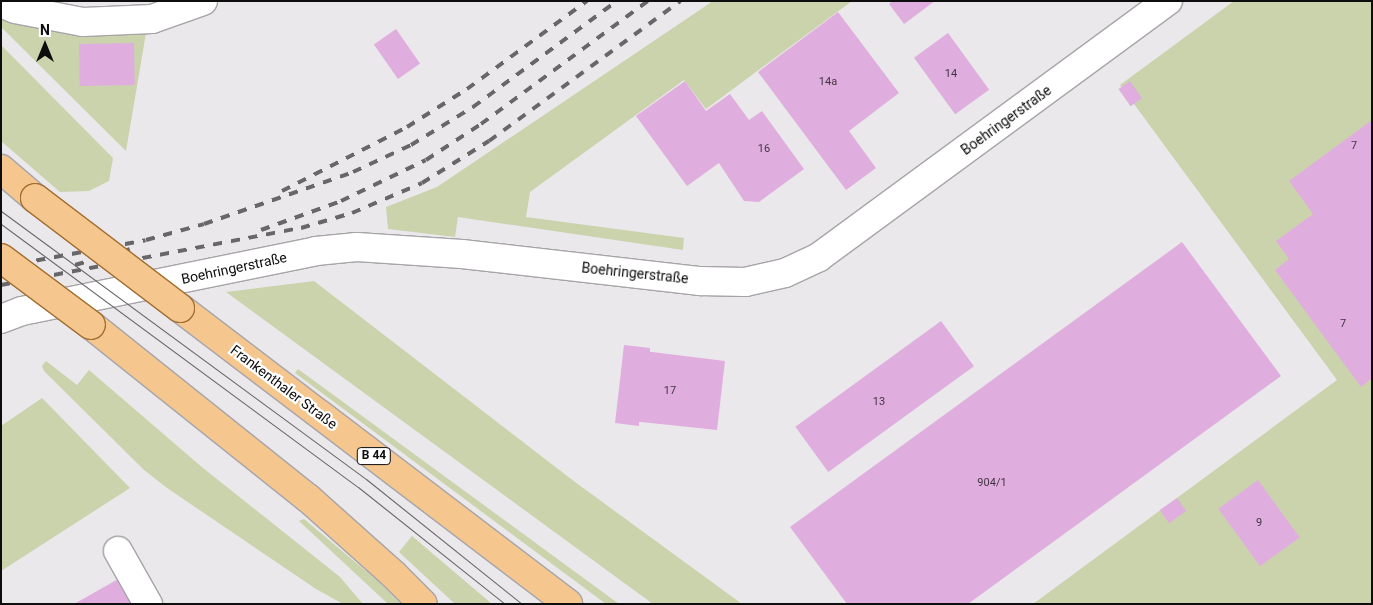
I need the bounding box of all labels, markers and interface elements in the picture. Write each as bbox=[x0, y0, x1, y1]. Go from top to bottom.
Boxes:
north arrow bbox=[20, 20, 70, 70]
text: N bbox=[40, 22, 50, 38]
house number: 14 bbox=[945, 67, 957, 81]
house number: 14a bbox=[819, 75, 837, 89]
street label: Boehringerstraße bbox=[958, 82, 1054, 158]
house number: 7 bbox=[1351, 139, 1357, 153]
house number: 16 bbox=[758, 142, 770, 156]
street label: Boehringerstraße bbox=[180, 249, 288, 287]
street label: Boehringerstraße bbox=[581, 259, 689, 287]
house number: 7 bbox=[1340, 317, 1346, 331]
street label: Frankenthaler Straße bbox=[227, 341, 341, 433]
house number: 17 bbox=[664, 384, 676, 398]
house number: 13 bbox=[873, 395, 885, 409]
road number: B 44 bbox=[356, 446, 392, 466]
house number: 904/1 bbox=[977, 476, 1007, 490]
house number: 9 bbox=[1256, 516, 1262, 530]

